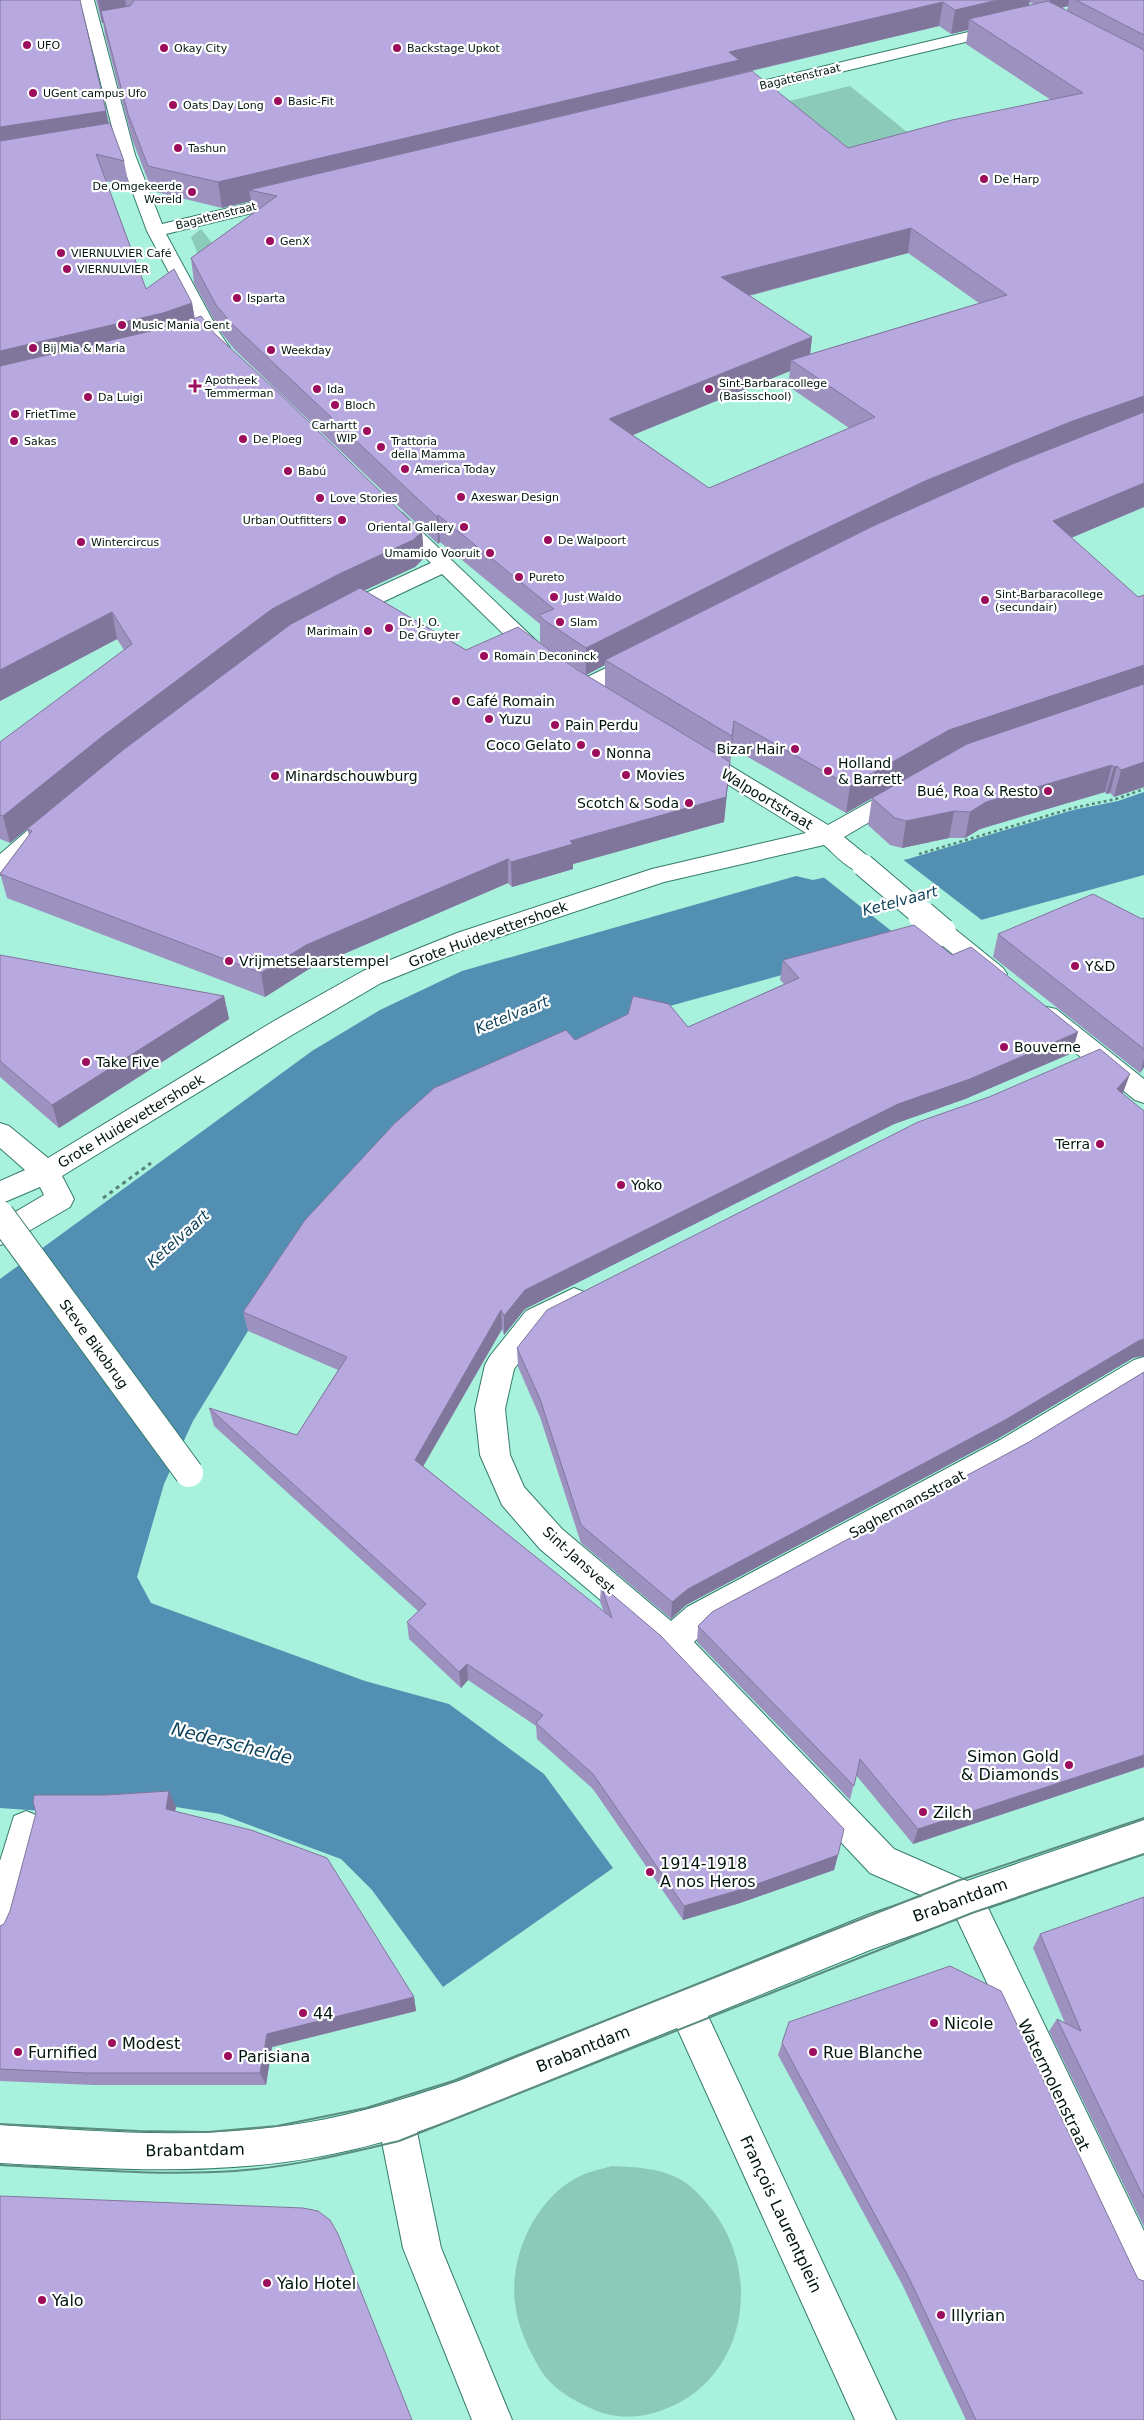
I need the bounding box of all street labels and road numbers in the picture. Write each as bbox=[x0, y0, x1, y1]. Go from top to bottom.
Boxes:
street label: Bagattenstraat bbox=[758, 61, 842, 93]
street label: Bagattenstraat bbox=[174, 200, 258, 232]
street label: Walpoortstraat bbox=[718, 765, 816, 833]
street label: Grote Huidevettershoek bbox=[406, 897, 570, 970]
street label: Grote Huidevettershoek bbox=[55, 1070, 208, 1171]
street label: Steve Bikobrug bbox=[56, 1296, 132, 1392]
street label: Saghermansstraat bbox=[846, 1466, 968, 1541]
street label: Sint-Jansvest bbox=[540, 1523, 619, 1597]
street label: Brabantdam bbox=[910, 1874, 1010, 1926]
street label: Watermolenstraat bbox=[1014, 2016, 1094, 2154]
street label: Brabantdam bbox=[533, 2022, 633, 2076]
street label: François Laurentplein bbox=[736, 2132, 826, 2296]
street label: Brabantdam bbox=[145, 2140, 245, 2160]

